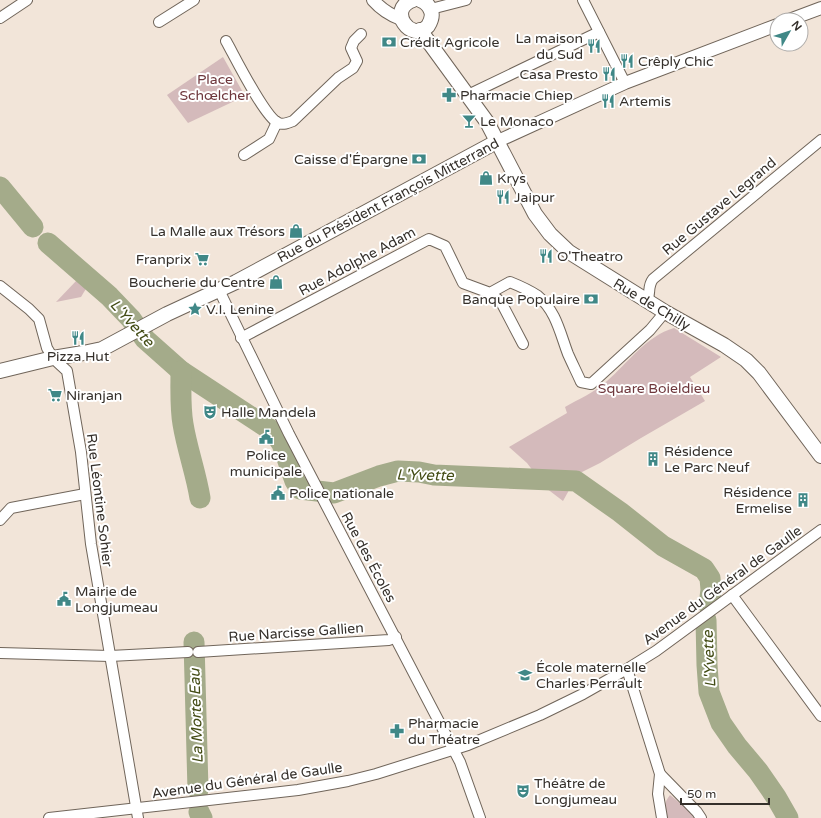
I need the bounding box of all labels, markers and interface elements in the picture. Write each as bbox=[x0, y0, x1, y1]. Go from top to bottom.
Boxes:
north arrow bbox=[769, 12, 809, 52]
text: N bbox=[789, 18, 804, 34]
place label: La maison du Sud bbox=[515, 30, 583, 63]
bank icon: Crédit Agricole bbox=[381, 34, 397, 50]
place label: Crédit Agricole bbox=[400, 34, 499, 51]
restaurant icon: La maison du Sud bbox=[586, 38, 602, 54]
restaurant icon: Crêply Chic bbox=[619, 53, 635, 69]
place label: Crêply Chic bbox=[638, 53, 713, 70]
place label: Casa Presto bbox=[519, 66, 598, 83]
restaurant icon: Casa Presto bbox=[601, 66, 617, 82]
park label: Place Schœlcher bbox=[179, 71, 251, 104]
pharmacy icon: Pharmacie Chiep bbox=[441, 87, 457, 103]
place label: Pharmacie Chiep bbox=[460, 87, 573, 104]
restaurant icon: Artemis bbox=[600, 93, 616, 109]
place label: Artemis bbox=[619, 93, 671, 110]
bar icon: Le Monaco bbox=[461, 113, 477, 129]
place label: Le Monaco bbox=[480, 113, 554, 130]
street label: Rue du Président François Mitterrand bbox=[274, 135, 502, 266]
place label: Caisse d'Épargne bbox=[294, 151, 408, 168]
bank icon: Caisse d'Épargne bbox=[411, 151, 427, 167]
street label: Rue Gustave Legrand bbox=[659, 154, 780, 259]
shop icon: Krys bbox=[478, 170, 494, 186]
place label: Krys bbox=[497, 170, 526, 187]
restaurant icon: Jaipur bbox=[495, 189, 511, 205]
place label: Jaipur bbox=[514, 189, 555, 206]
place label: La Malle aux Trésors bbox=[150, 223, 285, 240]
shop icon: La Malle aux Trésors bbox=[288, 223, 304, 239]
street label: Rue Adolphe Adam bbox=[296, 223, 419, 299]
restaurant icon: O'Theatro bbox=[538, 248, 554, 264]
place label: O'Theatro bbox=[557, 248, 623, 265]
place label: Franprix bbox=[136, 251, 191, 268]
supermarket icon: Franprix bbox=[194, 251, 210, 267]
place label: Boucherie du Centre bbox=[129, 274, 265, 291]
shop icon: Boucherie du Centre bbox=[268, 274, 284, 290]
street label: Rue de Chilly bbox=[610, 275, 694, 334]
place label: Banque Populaire bbox=[462, 291, 580, 308]
bank icon: Banque Populaire bbox=[583, 291, 599, 307]
water label: L'Yvette bbox=[106, 296, 159, 351]
place icon: V.I. Lenine bbox=[187, 301, 203, 317]
place label: V.I. Lenine bbox=[206, 301, 274, 318]
restaurant icon: Pizza Hut bbox=[70, 330, 86, 346]
place label: Pizza Hut bbox=[47, 348, 110, 365]
park label: Square Boieldieu bbox=[598, 380, 710, 397]
supermarket icon: Niranjan bbox=[47, 387, 63, 403]
place label: Niranjan bbox=[66, 387, 122, 404]
theatre icon: Halle Mandela bbox=[202, 404, 218, 420]
place label: Halle Mandela bbox=[221, 404, 316, 421]
public building icon: Police municipale bbox=[258, 429, 274, 445]
street label: Rue Léontine Sohier bbox=[83, 432, 116, 568]
place label: Résidence Le Parc Neuf bbox=[664, 443, 750, 476]
place label: Police municipale bbox=[230, 447, 302, 480]
building icon: Résidence Le Parc Neuf bbox=[645, 451, 661, 467]
water label: L'Yvette bbox=[396, 466, 455, 485]
place label: Résidence Ermelise bbox=[723, 484, 792, 517]
public building icon: Police nationale bbox=[270, 485, 286, 501]
place label: Police nationale bbox=[289, 485, 394, 502]
building icon: Résidence Ermelise bbox=[795, 492, 811, 508]
street label: Rue des Écoles bbox=[338, 509, 400, 606]
street label: Avenue du Général de Gaulle bbox=[640, 522, 805, 649]
place label: Mairie de Longjumeau bbox=[75, 583, 158, 616]
public building icon: Mairie de Longjumeau bbox=[56, 591, 72, 607]
street label: Rue Narcisse Gallien bbox=[228, 619, 364, 646]
water label: L'Yvette bbox=[698, 628, 719, 688]
place label: École maternelle Charles Perrault bbox=[536, 659, 646, 692]
water label: La Morte Eau bbox=[185, 667, 207, 764]
school or university icon: École maternelle Charles Perrault bbox=[517, 667, 533, 683]
place label: Pharmacie du Théatre bbox=[408, 715, 480, 748]
pharmacy icon: Pharmacie du Théatre bbox=[389, 723, 405, 739]
street label: Avenue du Général de Gaulle bbox=[151, 759, 344, 802]
place label: Théâtre de Longjumeau bbox=[534, 775, 617, 808]
scale bar bbox=[681, 780, 769, 806]
theatre icon: Théâtre de Longjumeau bbox=[515, 783, 531, 799]
text: 50 m bbox=[687, 787, 716, 801]

